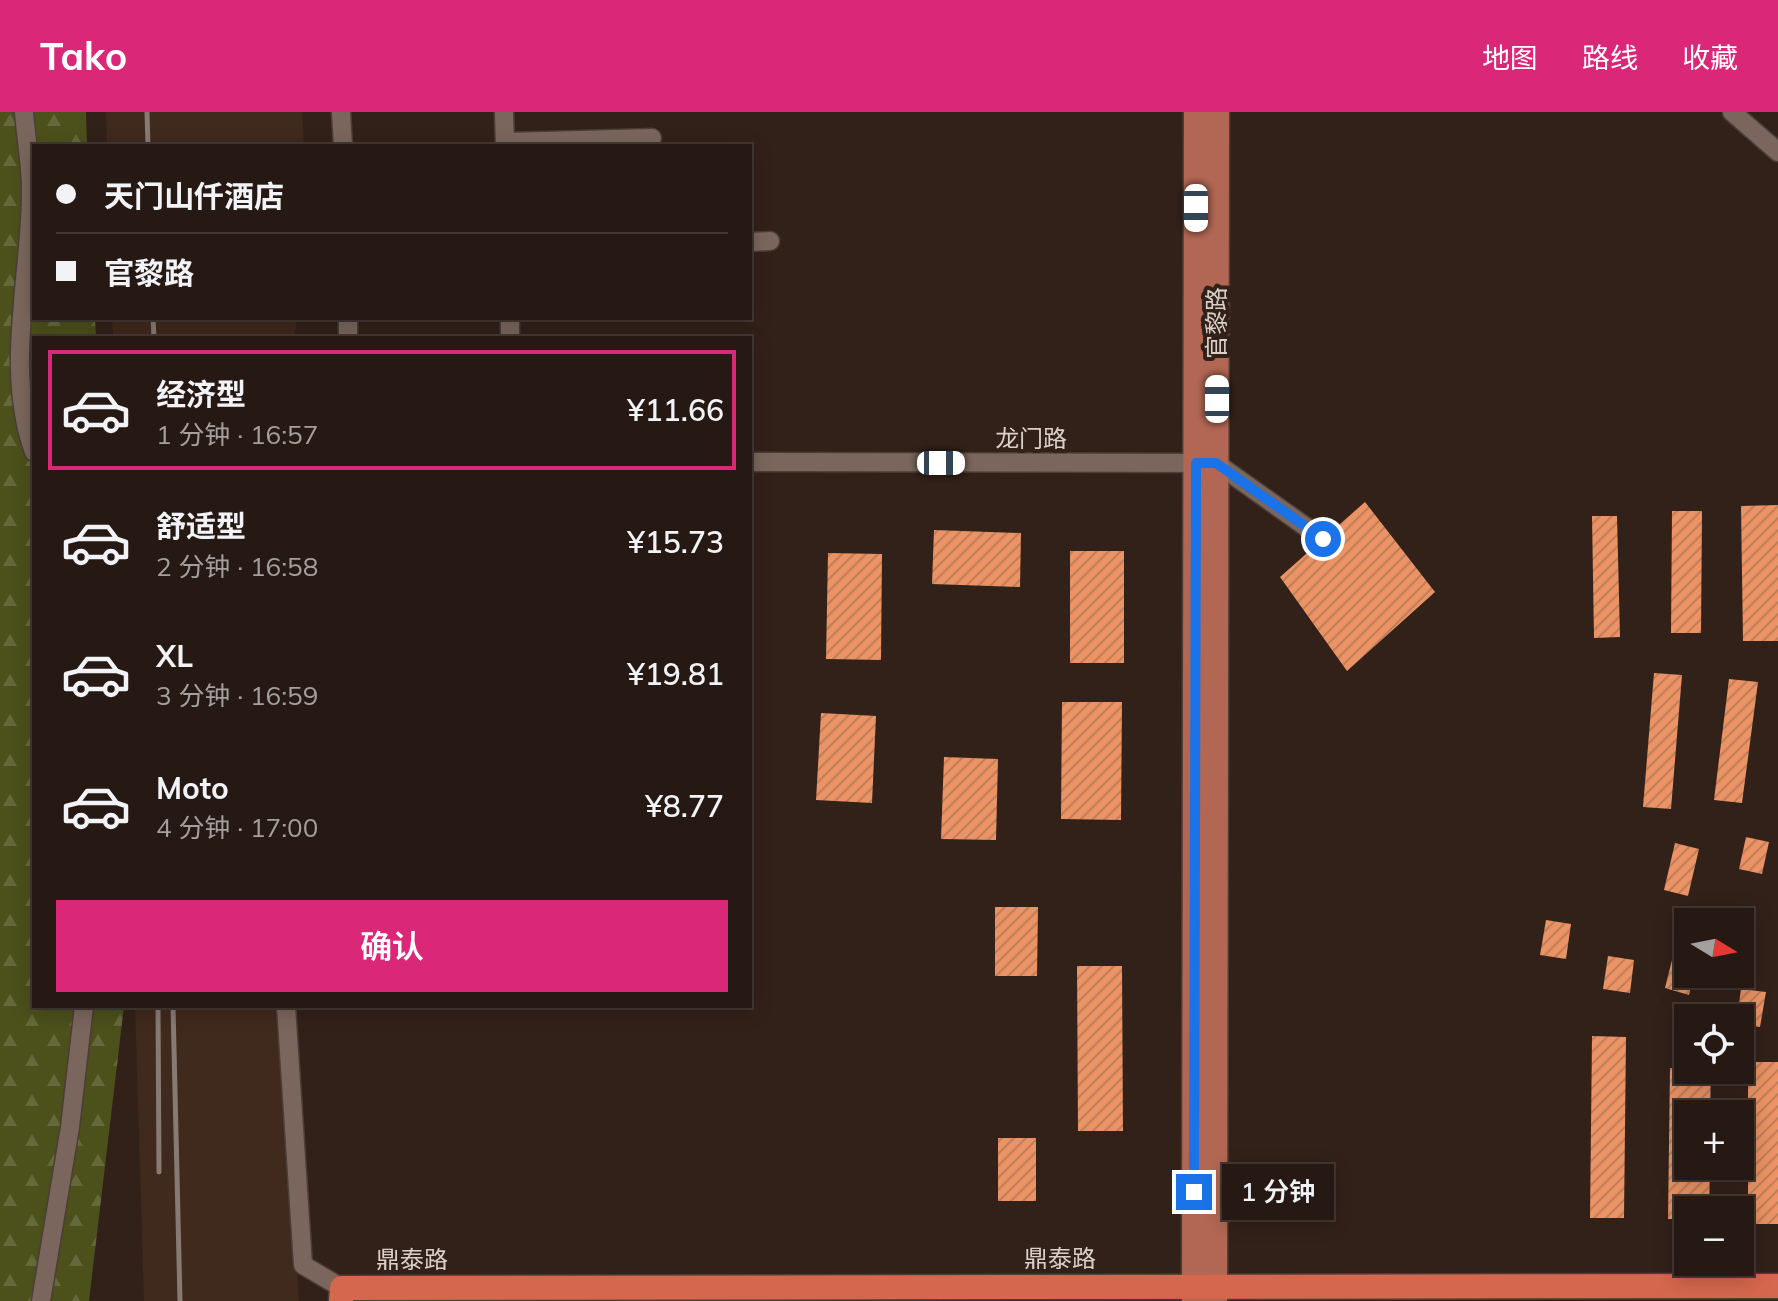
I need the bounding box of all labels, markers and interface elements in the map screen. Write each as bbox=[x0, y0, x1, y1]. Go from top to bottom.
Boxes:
text: Tako bbox=[40, 32, 127, 80]
text: 地图 bbox=[1482, 40, 1538, 75]
text: 路线 bbox=[1582, 40, 1638, 75]
text: 收藏 bbox=[1682, 40, 1738, 75]
text: 天门山仟酒店 bbox=[104, 177, 284, 215]
car bbox=[1184, 184, 1208, 232]
text: 官黎路 bbox=[104, 254, 194, 292]
street label: 官黎路 bbox=[1201, 287, 1231, 359]
icon: car bbox=[60, 374, 132, 446]
text: 经济型 bbox=[156, 375, 246, 413]
car bbox=[1205, 375, 1229, 423]
text: ¥11.66 bbox=[627, 391, 724, 429]
text: 1 分钟 · 16:57 bbox=[156, 418, 318, 451]
street label: 龙门路 bbox=[995, 423, 1067, 453]
car bbox=[917, 451, 965, 475]
icon: car bbox=[60, 506, 132, 578]
text: 舒适型 bbox=[156, 507, 246, 545]
route start bbox=[1305, 521, 1341, 557]
text: ¥15.73 bbox=[627, 523, 724, 561]
text: 2 分钟 · 16:58 bbox=[156, 550, 318, 583]
text: XL bbox=[156, 637, 193, 675]
icon: car bbox=[60, 638, 132, 710]
text: ¥19.81 bbox=[627, 655, 724, 693]
text: 3 分钟 · 16:59 bbox=[156, 679, 318, 712]
text: Moto bbox=[156, 769, 229, 807]
icon: car bbox=[60, 770, 132, 842]
text: ¥8.77 bbox=[645, 787, 724, 825]
text: 4 分钟 · 17:00 bbox=[156, 811, 318, 844]
button: 确认 bbox=[56, 900, 728, 992]
north arrow bbox=[1674, 908, 1754, 988]
map controls bbox=[1674, 908, 1754, 1276]
button: locate bbox=[1674, 1004, 1754, 1084]
button: + bbox=[1674, 1100, 1754, 1180]
callout: 1 分钟 bbox=[1222, 1164, 1334, 1220]
route end bbox=[1176, 1174, 1212, 1210]
text: 1 分钟 bbox=[1241, 1175, 1315, 1208]
button: − bbox=[1674, 1196, 1754, 1276]
street label: 鼎泰路 bbox=[1024, 1243, 1096, 1273]
street label: 鼎泰路 bbox=[376, 1244, 448, 1274]

